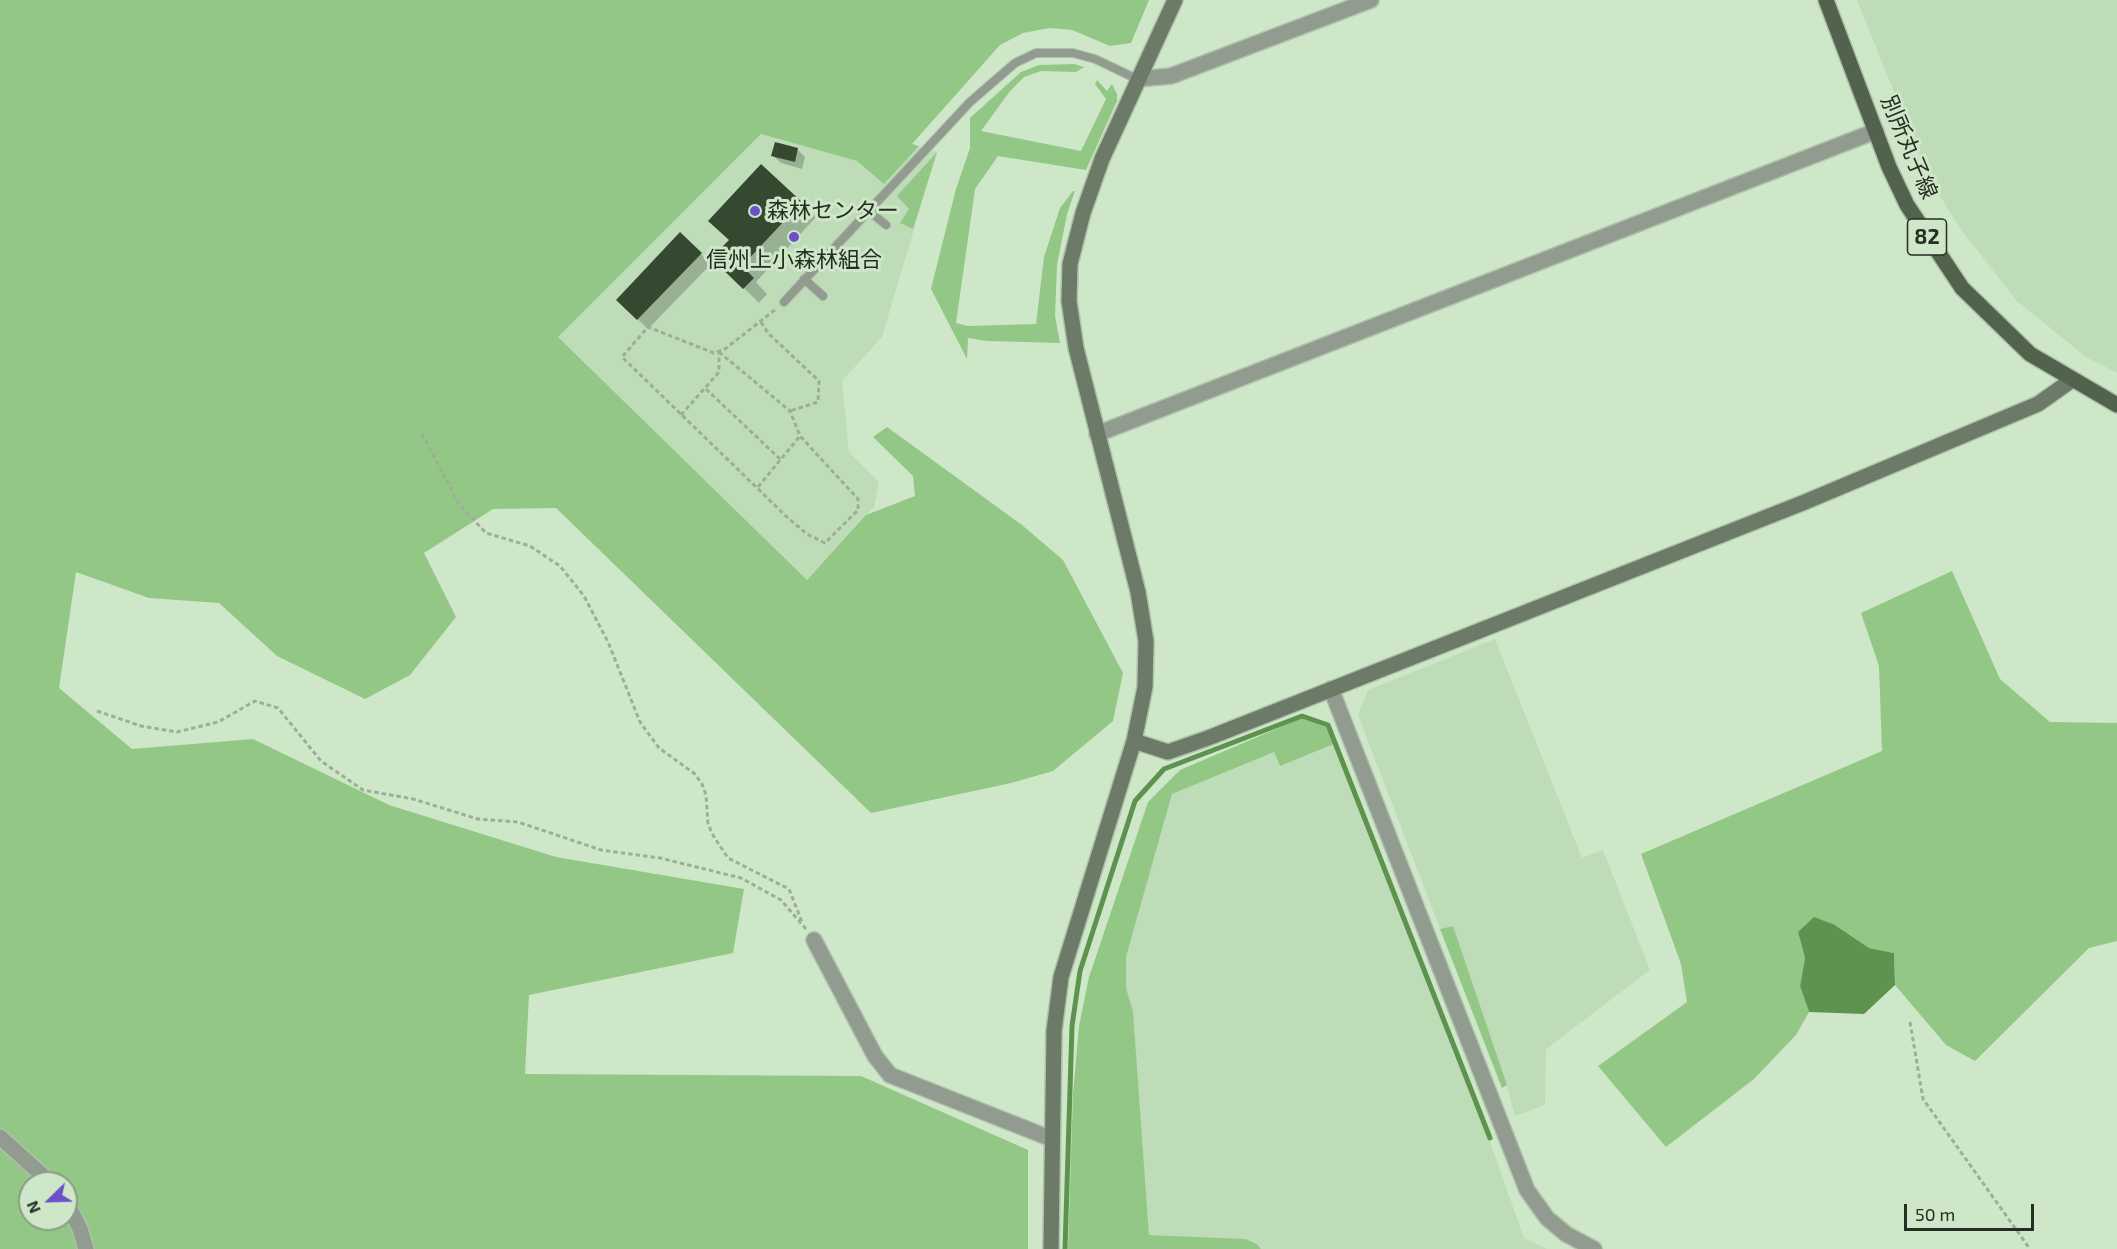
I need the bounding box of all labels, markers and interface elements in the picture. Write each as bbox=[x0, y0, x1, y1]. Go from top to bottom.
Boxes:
street label: 別所丸子線 bbox=[1875, 91, 1943, 203]
place label: 森林センター bbox=[767, 198, 899, 224]
marker: 森林センター bbox=[748, 204, 762, 218]
road number: 82 bbox=[1908, 219, 1946, 255]
marker: 信州上小森林組合 bbox=[787, 230, 801, 244]
place label: 信州上小森林組合 bbox=[706, 247, 882, 273]
north arrow bbox=[18, 1171, 78, 1231]
scale bar bbox=[1907, 1192, 2038, 1230]
text: N bbox=[22, 1198, 44, 1216]
text: 50 m bbox=[1915, 1203, 1955, 1225]

